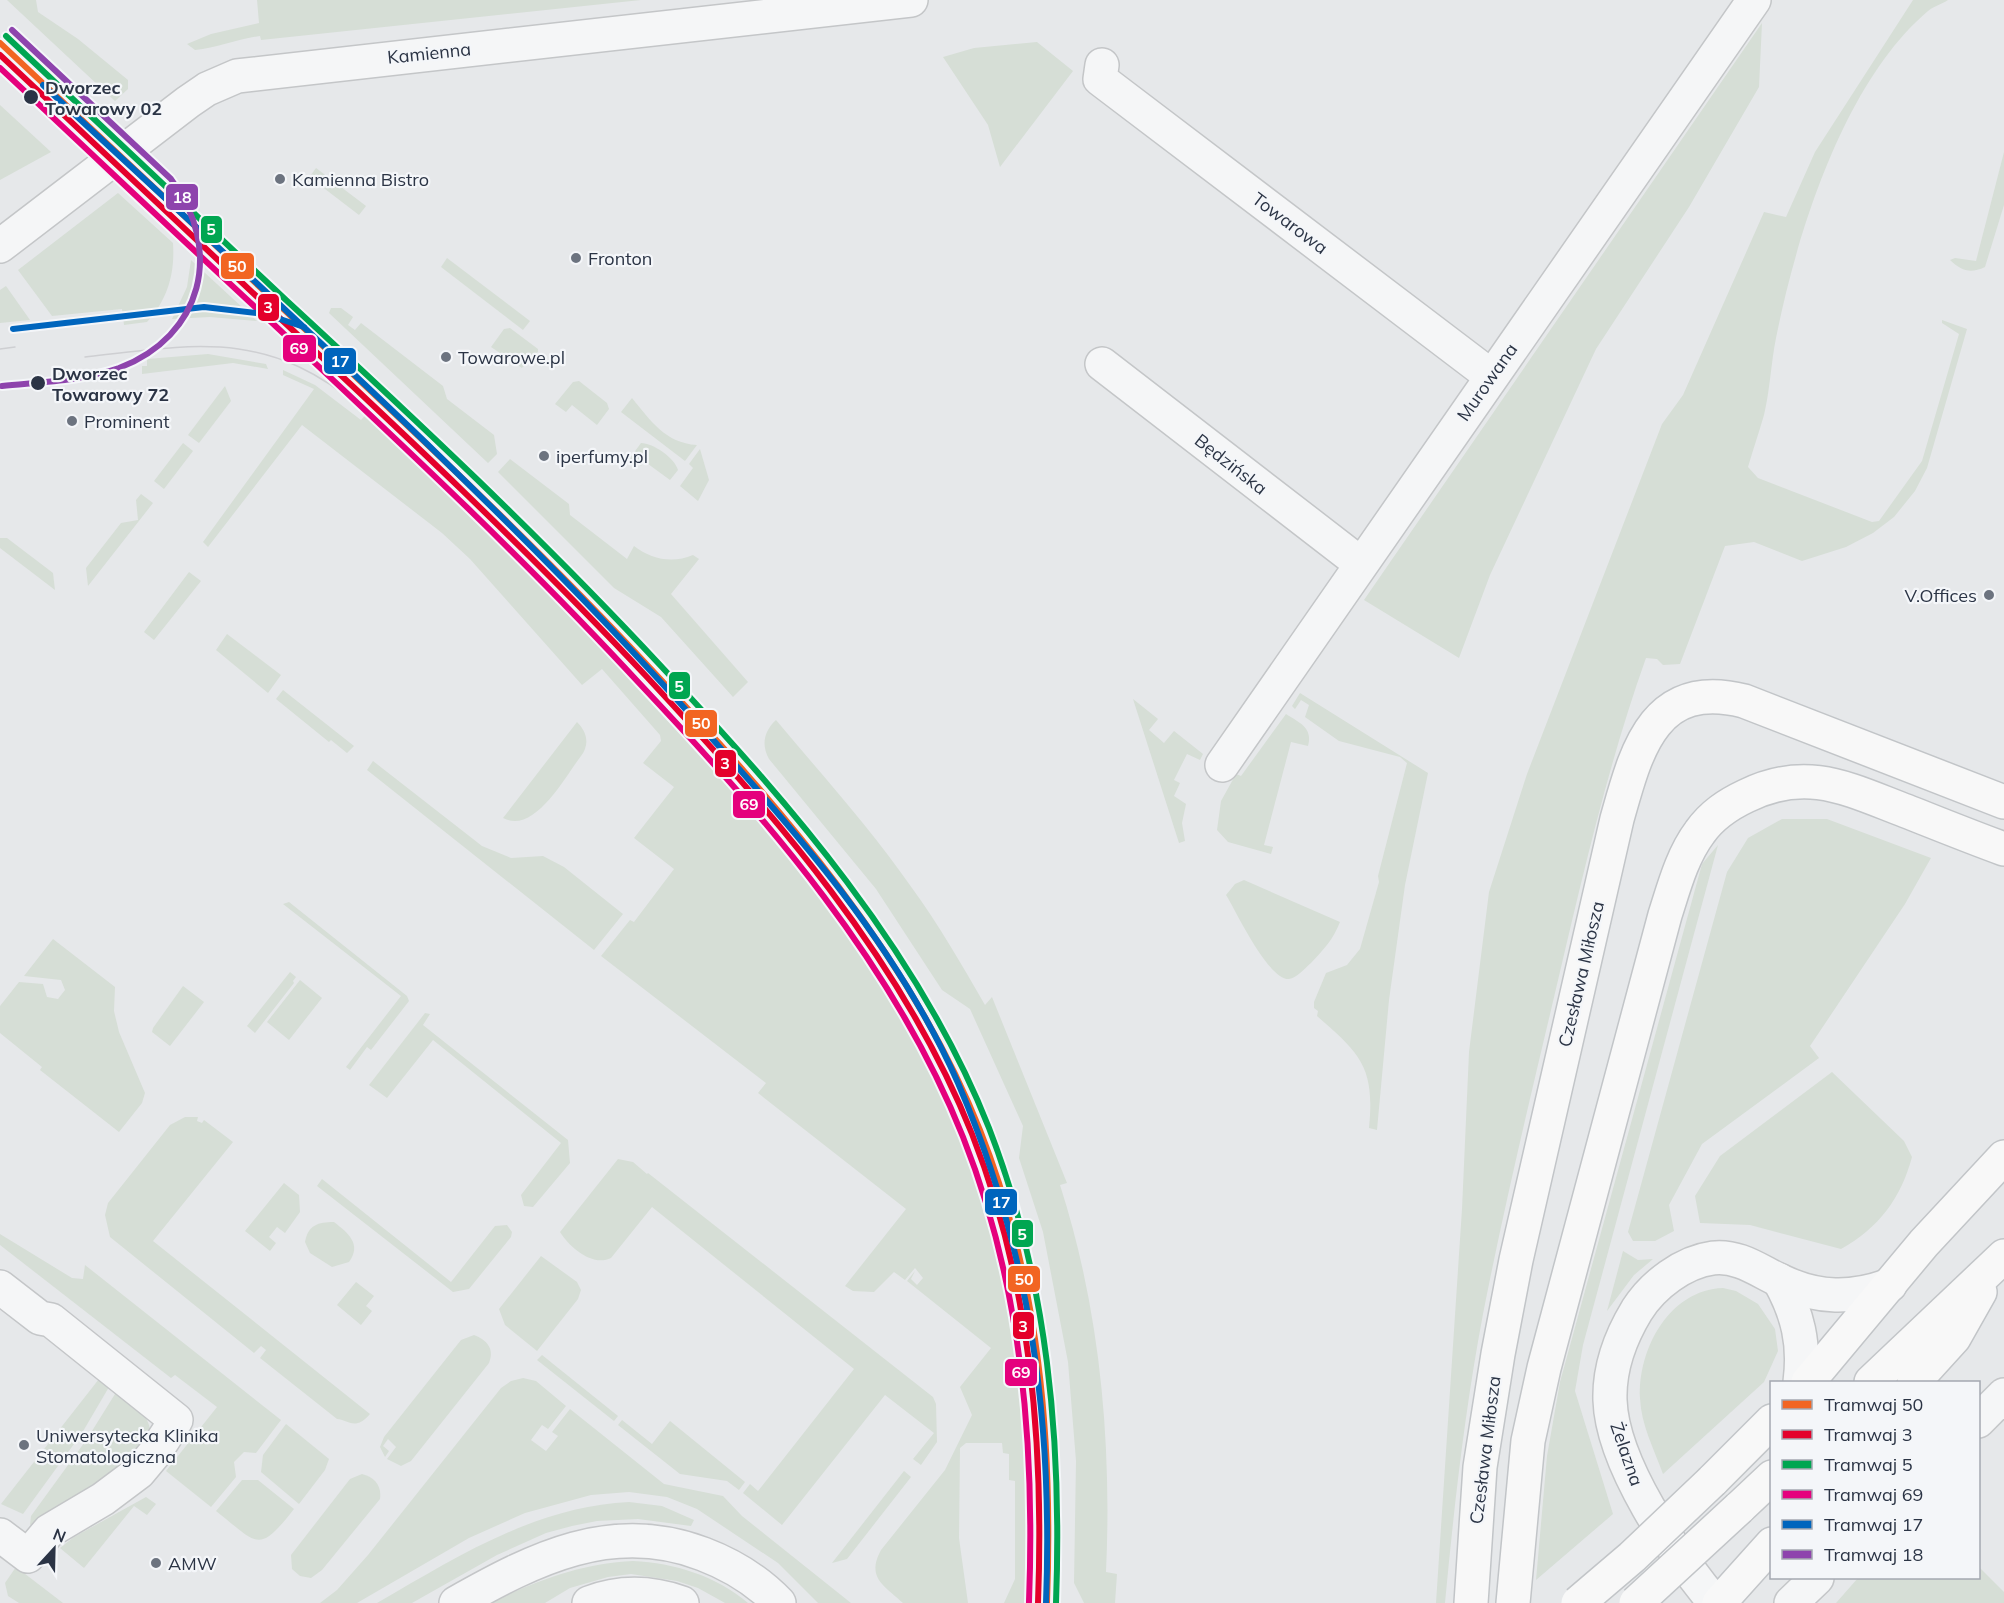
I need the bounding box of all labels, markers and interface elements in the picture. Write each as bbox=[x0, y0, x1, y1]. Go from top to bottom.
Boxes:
street label: Kamienna bbox=[386, 37, 472, 69]
place label: Dworzec Towarowy 02 bbox=[45, 76, 162, 120]
marker: Dworzec Towarowy 02 bbox=[22, 88, 40, 106]
place label: Kamienna Bistro bbox=[292, 168, 429, 191]
marker: Kamienna Bistro bbox=[273, 172, 287, 186]
line badge: 18 bbox=[165, 183, 199, 211]
text: 18 bbox=[172, 187, 192, 207]
street label: Towarowa bbox=[1248, 187, 1332, 259]
line badge: 5 bbox=[200, 215, 223, 244]
text: 5 bbox=[206, 219, 216, 239]
place label: Fronton bbox=[588, 247, 652, 270]
marker: Fronton bbox=[569, 251, 583, 265]
line badge: 50 bbox=[220, 252, 255, 280]
text: 50 bbox=[227, 256, 247, 276]
line badge: 3 bbox=[257, 293, 280, 322]
text: 3 bbox=[263, 297, 273, 317]
line badge: 69 bbox=[282, 334, 317, 363]
text: 69 bbox=[289, 338, 309, 358]
street label: Murowana bbox=[1452, 339, 1522, 425]
place label: Towarowe.pl bbox=[458, 346, 565, 369]
line badge: 17 bbox=[323, 347, 357, 375]
marker: Towarowe.pl bbox=[439, 350, 453, 364]
text: 17 bbox=[330, 351, 350, 371]
place label: Dworzec Towarowy 72 bbox=[52, 362, 169, 406]
marker: Dworzec Towarowy 72 bbox=[29, 374, 47, 392]
place label: Prominent bbox=[84, 410, 170, 433]
marker: Prominent bbox=[65, 414, 79, 428]
street label: Będzińska bbox=[1190, 428, 1272, 500]
place label: iperfumy.pl bbox=[556, 445, 648, 468]
marker: iperfumy.pl bbox=[537, 449, 551, 463]
place label: V.Offices bbox=[1904, 584, 1977, 607]
marker: V.Offices bbox=[1982, 588, 1996, 602]
line badge: 5 bbox=[668, 671, 691, 700]
text: 5 bbox=[674, 676, 684, 696]
line badge: 50 bbox=[684, 709, 718, 738]
text: 50 bbox=[691, 713, 711, 733]
line badge: 3 bbox=[714, 749, 737, 778]
text: 3 bbox=[720, 753, 730, 773]
line badge: 69 bbox=[732, 790, 766, 819]
text: 69 bbox=[739, 794, 759, 814]
street label: Czesława Miłosza bbox=[1553, 899, 1609, 1049]
line badge: 17 bbox=[984, 1188, 1018, 1216]
text: 17 bbox=[991, 1192, 1011, 1212]
line badge: 5 bbox=[1011, 1219, 1034, 1248]
text: 5 bbox=[1017, 1224, 1027, 1244]
line badge: 50 bbox=[1007, 1265, 1041, 1293]
text: 50 bbox=[1014, 1269, 1034, 1289]
line badge: 3 bbox=[1012, 1311, 1035, 1340]
text: 3 bbox=[1018, 1316, 1028, 1336]
line badge: 69 bbox=[1004, 1358, 1038, 1387]
text: 69 bbox=[1011, 1362, 1031, 1382]
street label: Czesława Miłosza bbox=[1465, 1375, 1505, 1525]
legend bbox=[1770, 1381, 1980, 1579]
text: Tramwaj 50 bbox=[1824, 1393, 1923, 1416]
street label: Żelazna bbox=[1605, 1419, 1649, 1489]
text: Tramwaj 3 bbox=[1824, 1423, 1913, 1446]
place label: Uniwersytecka Klinika Stomatologiczna bbox=[36, 1424, 219, 1468]
marker: Uniwersytecka Klinika Stomatologiczna bbox=[17, 1438, 31, 1452]
text: Tramwaj 5 bbox=[1824, 1453, 1913, 1476]
text: Tramwaj 69 bbox=[1824, 1483, 1923, 1506]
text: Tramwaj 17 bbox=[1824, 1513, 1923, 1536]
north arrow bbox=[24, 1519, 84, 1579]
text: N bbox=[50, 1524, 69, 1547]
text: Tramwaj 18 bbox=[1824, 1543, 1923, 1566]
place label: AMW bbox=[168, 1552, 217, 1575]
marker: AMW bbox=[149, 1556, 163, 1570]

